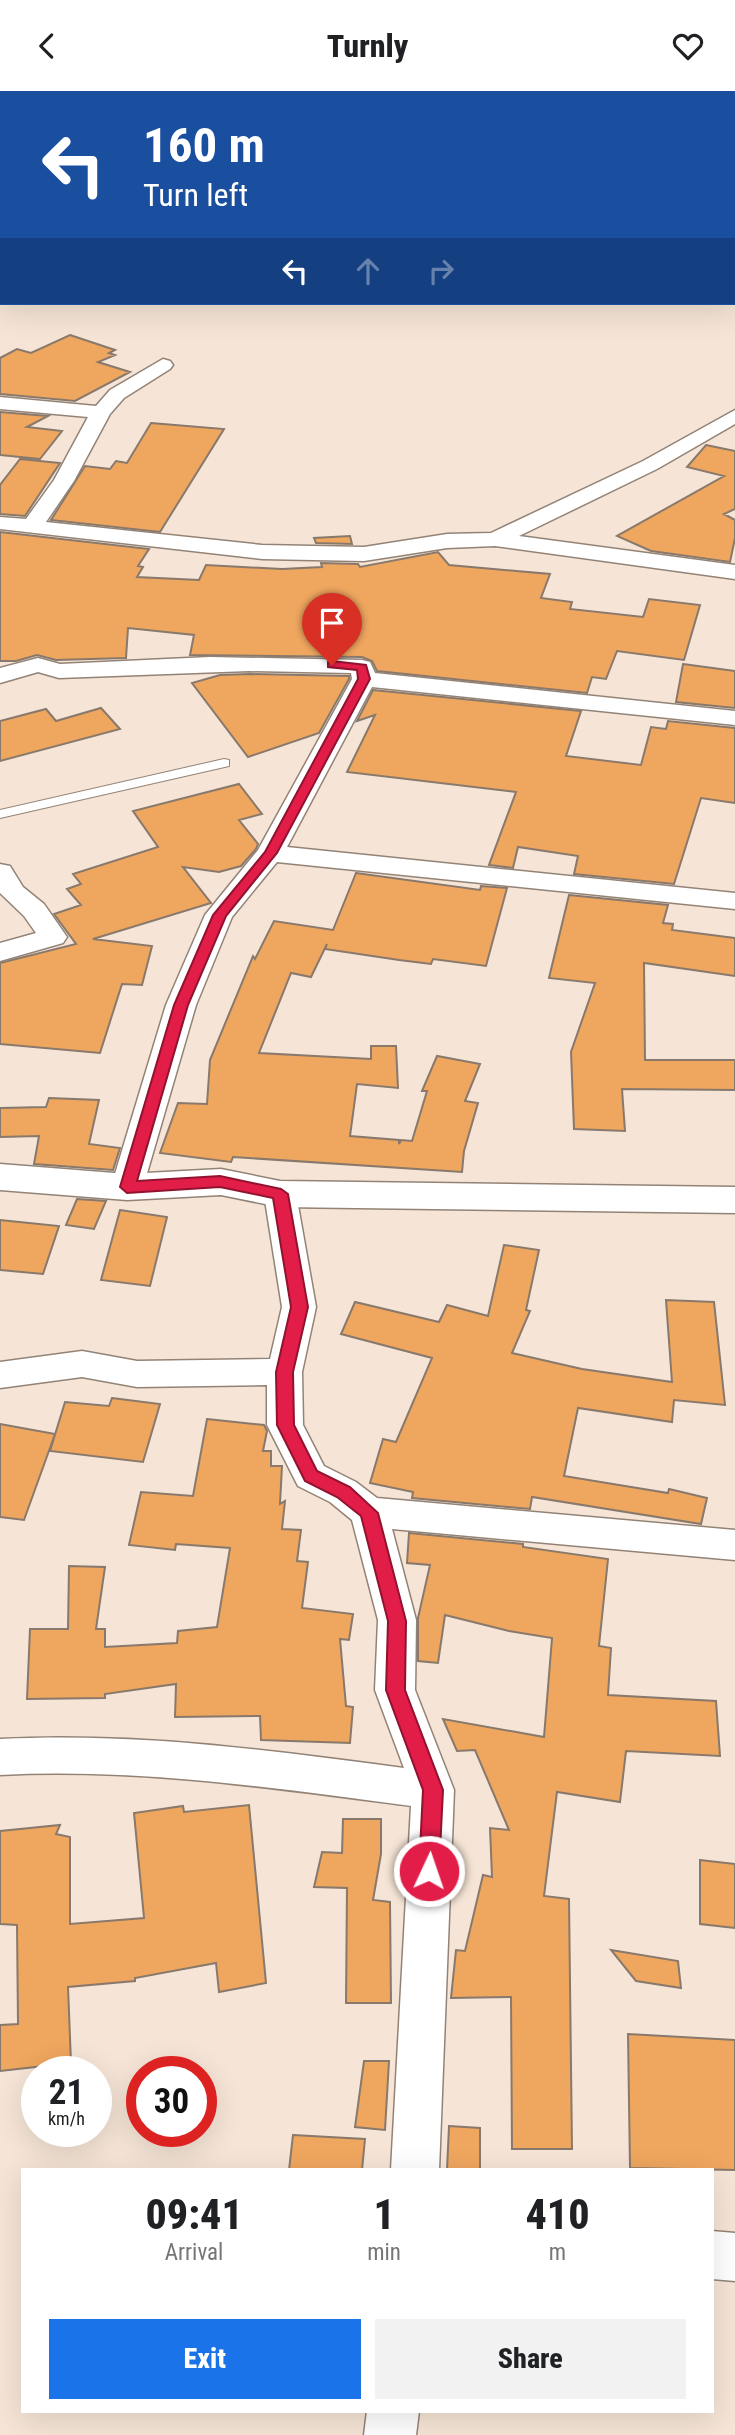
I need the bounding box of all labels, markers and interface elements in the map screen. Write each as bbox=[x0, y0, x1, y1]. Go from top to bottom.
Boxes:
icon: back bbox=[28, 27, 66, 65]
text: Turnly bbox=[327, 27, 408, 65]
icon: heart bbox=[669, 27, 707, 65]
text: 160 m bbox=[143, 117, 265, 174]
icon: left bbox=[28, 119, 119, 210]
text: Turn left bbox=[143, 176, 248, 214]
icon: left bbox=[276, 252, 314, 290]
icon: ahead bbox=[349, 252, 387, 290]
icon: right bbox=[422, 252, 460, 290]
pin bbox=[302, 593, 362, 665]
icon: arrive bbox=[313, 604, 351, 642]
position arrow bbox=[392, 1834, 466, 1908]
speed limit sign: 30 bbox=[126, 2056, 217, 2147]
text: 21 bbox=[49, 2072, 84, 2113]
text: km/h bbox=[48, 2108, 85, 2129]
text: 09:41 bbox=[145, 2190, 243, 2239]
text: 1 bbox=[373, 2190, 395, 2239]
text: 410 bbox=[525, 2190, 590, 2239]
text: Arrival bbox=[165, 2239, 223, 2266]
text: min bbox=[367, 2239, 401, 2266]
text: m bbox=[549, 2239, 566, 2266]
button: Exit bbox=[49, 2319, 361, 2399]
button: Share bbox=[375, 2319, 686, 2399]

